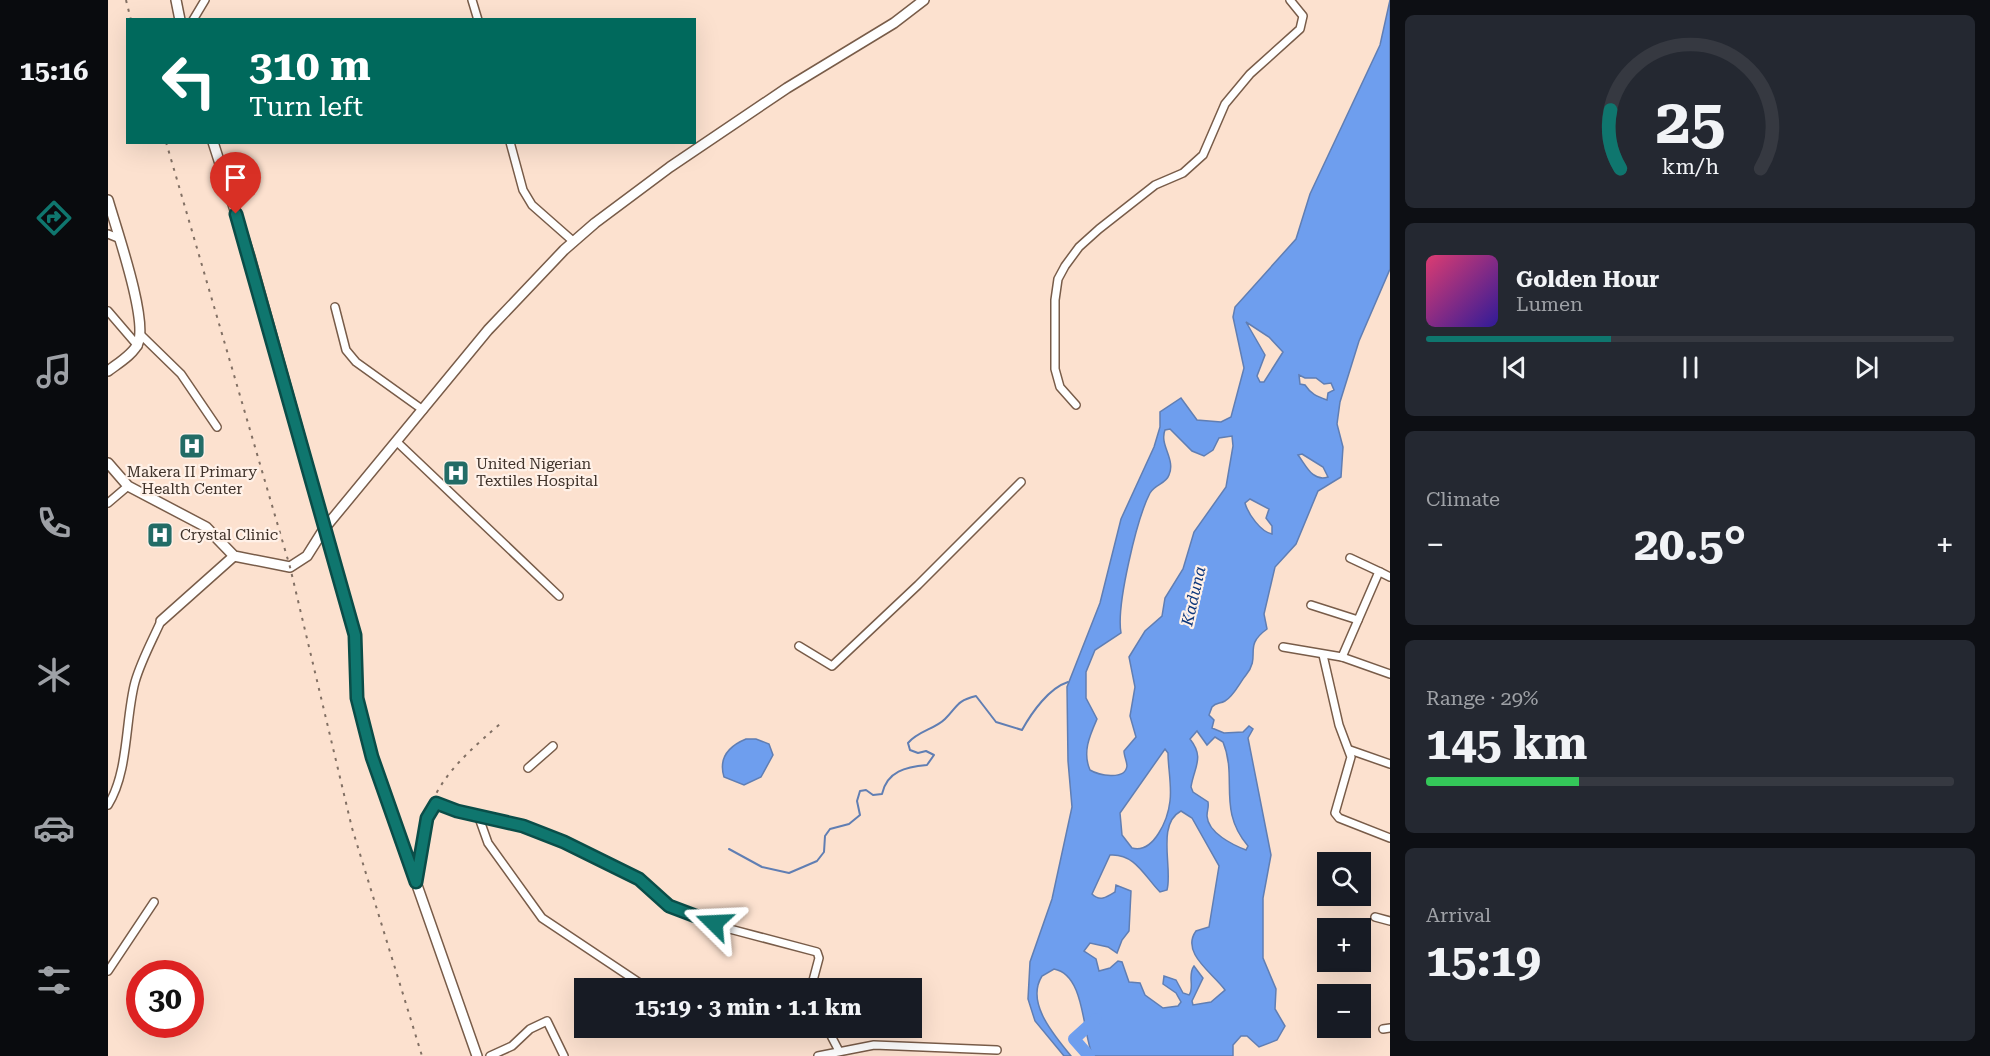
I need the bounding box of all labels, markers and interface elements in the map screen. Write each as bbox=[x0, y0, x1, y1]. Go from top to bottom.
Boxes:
text: 310 m bbox=[249, 41, 371, 90]
icon: left bbox=[150, 42, 228, 120]
text: 15:16 bbox=[20, 55, 88, 87]
text: 25 bbox=[1655, 85, 1725, 158]
text: Turn left bbox=[249, 91, 363, 123]
pin bbox=[210, 152, 261, 214]
text: km/h bbox=[1661, 154, 1719, 179]
icon: arrive bbox=[219, 161, 252, 194]
icon: directions bbox=[33, 197, 75, 239]
text: Golden Hour bbox=[1516, 267, 1659, 292]
text: Lumen bbox=[1516, 292, 1583, 316]
icon: music bbox=[33, 350, 75, 392]
icon: previous bbox=[1498, 351, 1531, 384]
icon: pause bbox=[1674, 351, 1707, 384]
icon: next bbox=[1850, 351, 1883, 384]
hospital icon: Makera II Primary Health Center bbox=[177, 431, 207, 461]
place label: United Nigerian Textiles Hospital bbox=[476, 455, 598, 490]
hospital icon: United Nigerian Textiles Hospital bbox=[441, 458, 471, 488]
place label: Makera II Primary Health Center bbox=[127, 463, 257, 498]
text: Climate bbox=[1426, 487, 1500, 511]
icon: phone bbox=[33, 502, 75, 544]
text: 20.5° bbox=[1634, 518, 1746, 571]
hospital icon: Crystal Clinic bbox=[145, 520, 175, 550]
text: − bbox=[1426, 525, 1444, 564]
text: + bbox=[1936, 525, 1954, 564]
place label: Crystal Clinic bbox=[180, 526, 278, 544]
water label: Kaduna bbox=[1177, 564, 1210, 629]
icon: climate bbox=[33, 654, 75, 696]
text: Range · 29% bbox=[1426, 686, 1538, 710]
text: 145 km bbox=[1426, 717, 1587, 770]
icon: car bbox=[33, 807, 75, 849]
map controls bbox=[1317, 852, 1371, 1038]
button: search bbox=[1317, 852, 1371, 906]
position arrow bbox=[682, 891, 746, 955]
text: Arrival bbox=[1426, 903, 1491, 927]
button: + bbox=[1317, 918, 1371, 972]
text: 15:19 bbox=[1426, 934, 1541, 987]
icon: filters bbox=[33, 959, 75, 1001]
speed limit sign: 30 bbox=[126, 960, 204, 1038]
button: − bbox=[1317, 984, 1371, 1038]
text: 15:19 · 3 min · 1.1 km bbox=[635, 995, 861, 1020]

